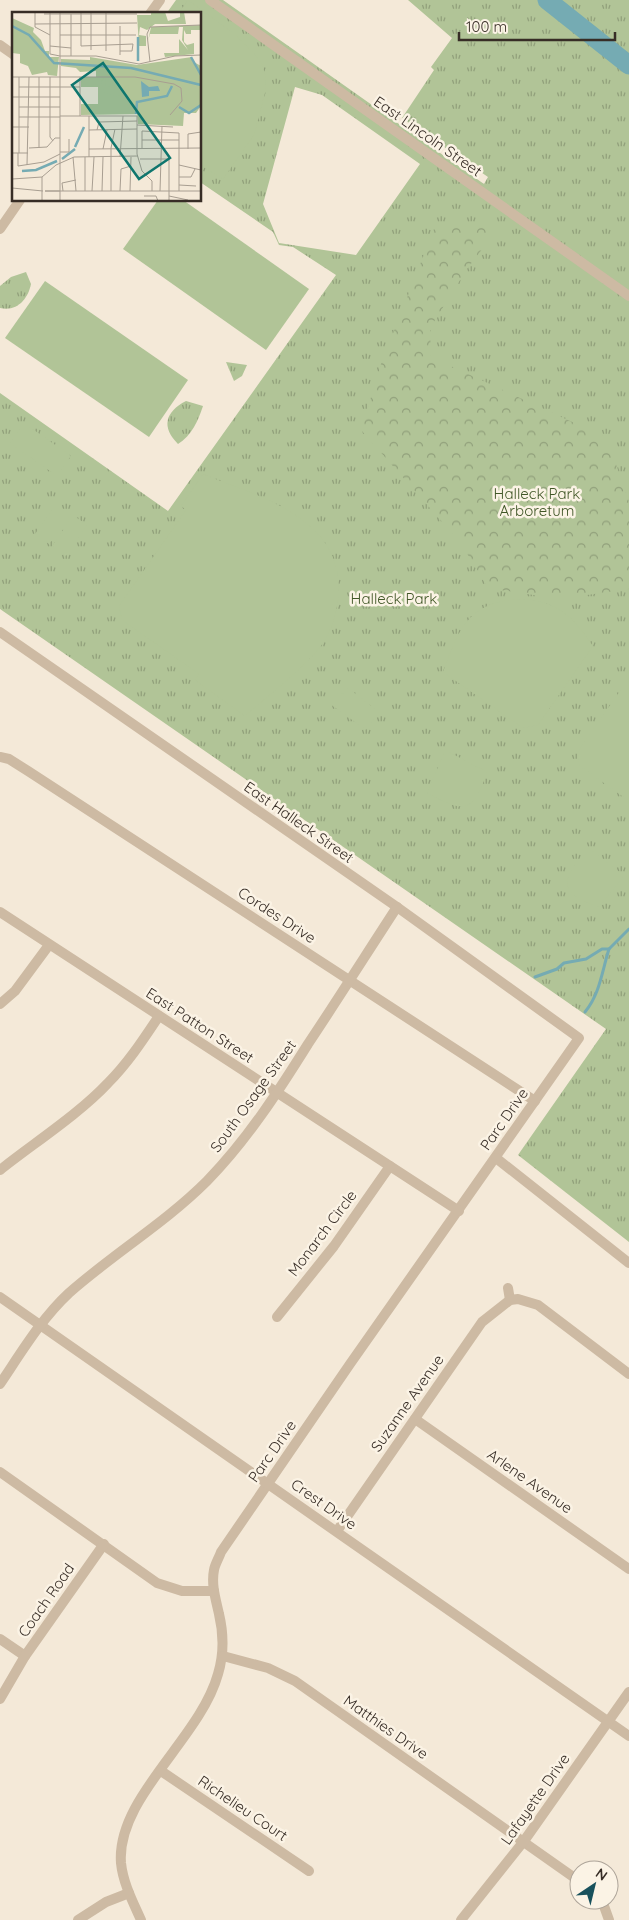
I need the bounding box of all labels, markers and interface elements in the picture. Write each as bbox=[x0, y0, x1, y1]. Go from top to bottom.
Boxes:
scale bar bbox=[459, 10, 615, 42]
inset map bbox=[12, 12, 201, 201]
text: 100 m bbox=[466, 17, 507, 36]
street label: East Lincoln Street bbox=[370, 92, 486, 180]
park label: Halleck Park Arboretum bbox=[494, 484, 580, 520]
park label: Halleck Park bbox=[351, 589, 437, 608]
street label: East Halleck Street bbox=[240, 777, 358, 867]
street label: Cordes Drive bbox=[234, 883, 320, 947]
street label: East Patton Street bbox=[143, 983, 257, 1067]
street label: South Osage Street bbox=[206, 1036, 300, 1156]
street label: Parc Drive bbox=[476, 1084, 532, 1154]
street label: Monarch Circle bbox=[283, 1186, 361, 1280]
street label: Suzanne Avenue bbox=[366, 1351, 448, 1455]
street label: Parc Drive bbox=[244, 1416, 300, 1486]
street label: Arlene Avenue bbox=[484, 1445, 576, 1517]
street label: Crest Drive bbox=[287, 1474, 361, 1534]
street label: Coach Road bbox=[14, 1560, 78, 1640]
street label: Matthies Drive bbox=[340, 1691, 432, 1763]
street label: Lafayette Drive bbox=[496, 1750, 574, 1848]
street label: Richelieu Court bbox=[195, 1771, 291, 1845]
north arrow bbox=[569, 1860, 619, 1910]
text: N bbox=[592, 1864, 611, 1885]

